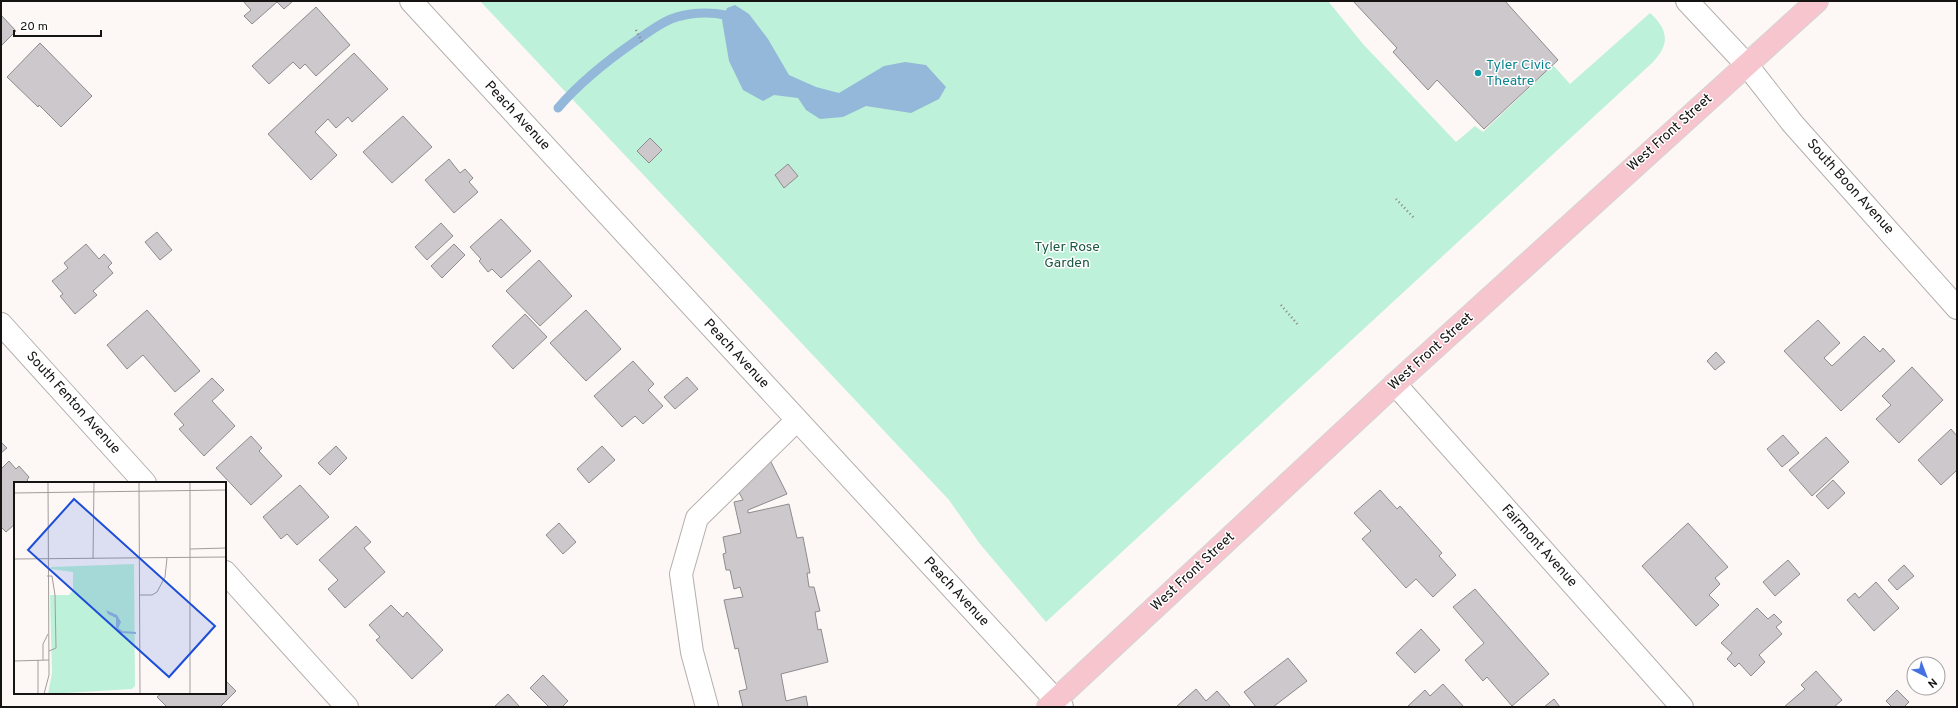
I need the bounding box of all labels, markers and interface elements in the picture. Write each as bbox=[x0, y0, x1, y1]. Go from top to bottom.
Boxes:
scale bar bbox=[14, 12, 101, 38]
text: 20 m bbox=[20, 19, 48, 35]
place label: Tyler Civic Theatre bbox=[1486, 57, 1551, 90]
marker: Tyler Civic Theatre bbox=[1473, 68, 1483, 78]
street label: Peach Avenue bbox=[481, 78, 553, 154]
street label: West Front Street bbox=[1624, 90, 1716, 176]
street label: South Boon Avenue bbox=[1803, 136, 1897, 238]
park label: Tyler Rose Garden bbox=[1034, 239, 1100, 272]
street label: West Front Street bbox=[1385, 309, 1477, 395]
street label: Peach Avenue bbox=[700, 316, 772, 392]
street label: South Fenton Avenue bbox=[22, 348, 124, 458]
inset map bbox=[14, 482, 226, 694]
street label: Fairmont Avenue bbox=[1497, 501, 1581, 591]
street label: West Front Street bbox=[1148, 529, 1238, 615]
street label: Peach Avenue bbox=[920, 554, 992, 630]
north arrow bbox=[1906, 656, 1946, 696]
text: N bbox=[1924, 675, 1940, 691]

